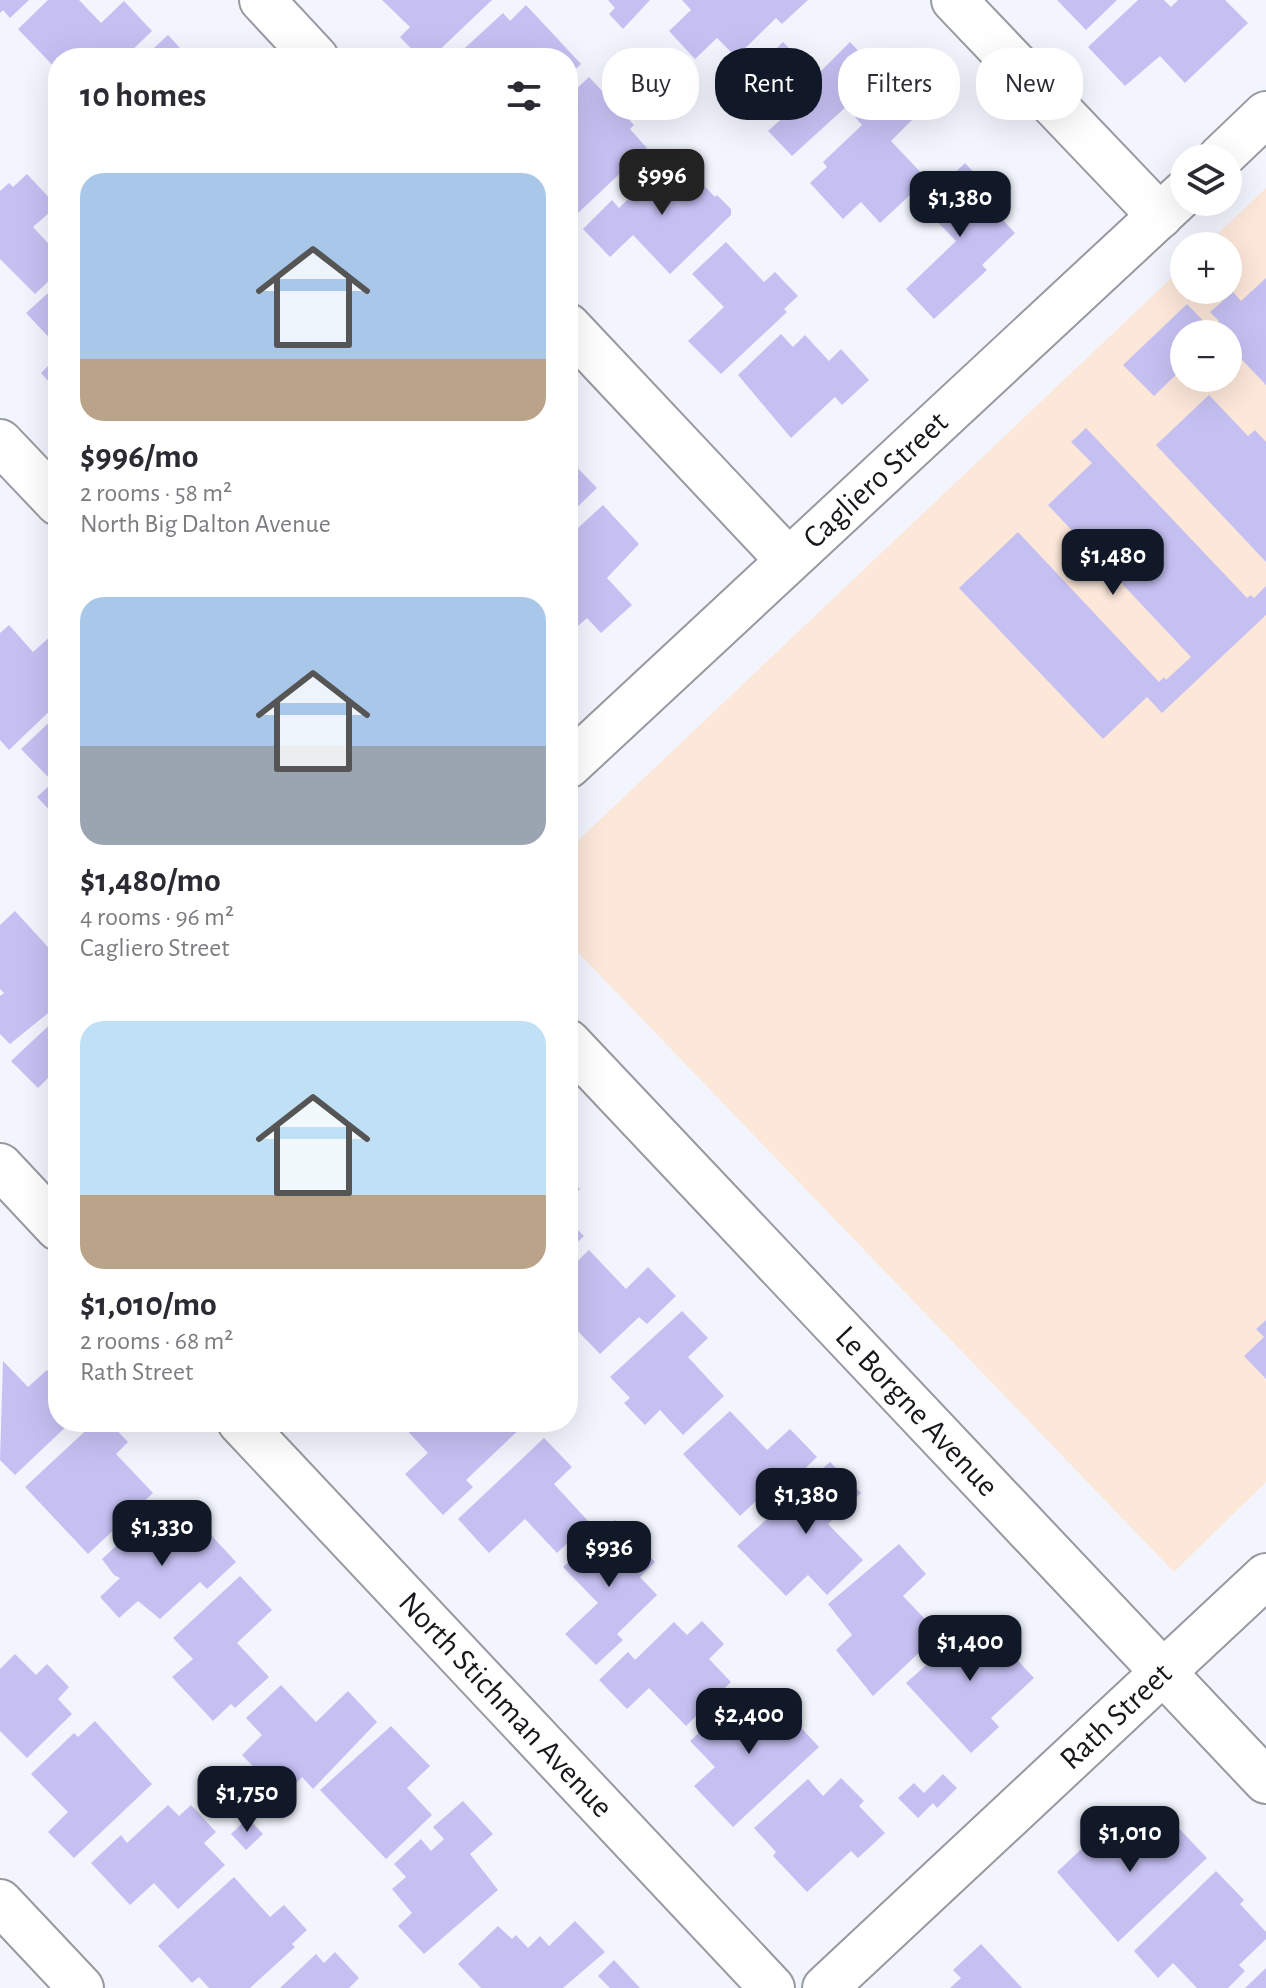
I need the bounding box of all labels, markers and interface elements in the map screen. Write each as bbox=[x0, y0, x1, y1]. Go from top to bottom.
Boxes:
chip: Buy bbox=[602, 48, 699, 120]
chip: Rent bbox=[715, 48, 822, 120]
chip: Filters bbox=[838, 48, 960, 120]
chip: New bbox=[976, 48, 1083, 120]
icon: filters bbox=[502, 74, 546, 118]
text: 10 homes bbox=[80, 79, 206, 113]
map controls bbox=[1170, 144, 1242, 392]
button: layers bbox=[1170, 144, 1242, 216]
pin: $996 bbox=[615, 149, 709, 217]
text: $996 bbox=[637, 162, 687, 188]
pin: $1,380 bbox=[895, 171, 1025, 239]
text: $1,380 bbox=[928, 184, 992, 210]
icon: home bbox=[241, 225, 385, 369]
button: + bbox=[1170, 232, 1242, 304]
button: − bbox=[1170, 320, 1242, 392]
street label: Cagliero Street bbox=[797, 406, 954, 554]
text: $996/mo bbox=[80, 440, 198, 474]
text: 2 rooms · 58 m² bbox=[80, 480, 232, 506]
text: North Big Dalton Avenue bbox=[80, 511, 331, 537]
pin: $1,480 bbox=[1048, 529, 1178, 597]
text: $1,480 bbox=[1080, 542, 1146, 568]
icon: home bbox=[241, 649, 385, 793]
text: $1,480/mo bbox=[80, 864, 221, 898]
text: 4 rooms · 96 m² bbox=[80, 904, 234, 930]
text: Cagliero Street bbox=[80, 935, 230, 961]
icon: home bbox=[241, 1073, 385, 1217]
text: $1,010/mo bbox=[80, 1288, 217, 1322]
street label: Le Borgne Avenue bbox=[829, 1320, 1004, 1503]
text: 2 rooms · 68 m² bbox=[80, 1328, 233, 1354]
text: Rath Street bbox=[80, 1359, 193, 1385]
pin: $1,380 bbox=[741, 1468, 871, 1536]
text: $1,380 bbox=[774, 1481, 838, 1507]
pin: $1,330 bbox=[97, 1500, 227, 1568]
text: $1,330 bbox=[131, 1513, 193, 1539]
pin: $936 bbox=[562, 1521, 656, 1589]
text: $936 bbox=[585, 1534, 633, 1560]
street label: North Stichman Avenue bbox=[393, 1586, 619, 1824]
pin: $1,400 bbox=[905, 1615, 1035, 1683]
text: $1,400 bbox=[936, 1628, 1004, 1654]
street label: Rath Street bbox=[1054, 1657, 1178, 1776]
pin: $2,400 bbox=[684, 1688, 814, 1756]
text: $2,400 bbox=[714, 1701, 784, 1727]
pin: $1,750 bbox=[182, 1766, 312, 1834]
text: $1,750 bbox=[215, 1779, 279, 1805]
pin: $1,010 bbox=[1065, 1806, 1195, 1874]
text: $1,010 bbox=[1098, 1819, 1162, 1845]

